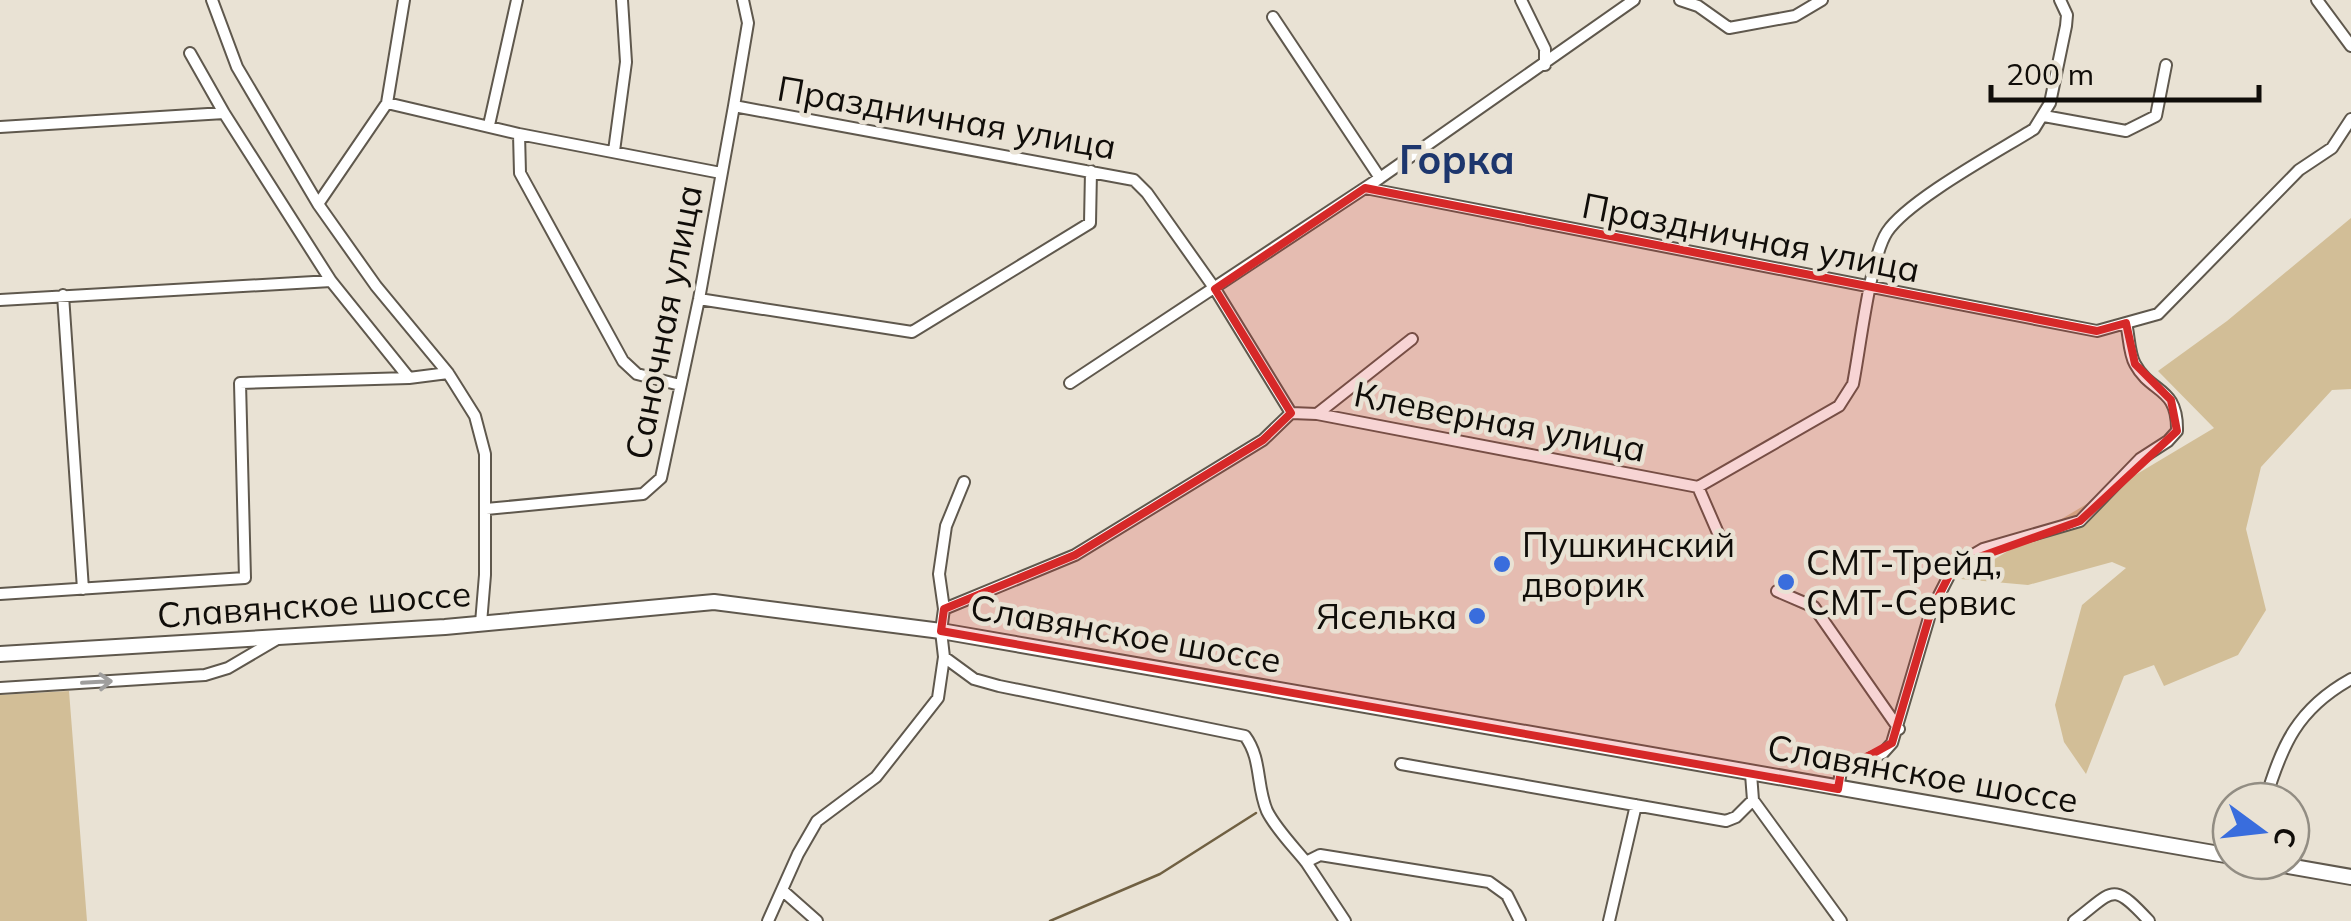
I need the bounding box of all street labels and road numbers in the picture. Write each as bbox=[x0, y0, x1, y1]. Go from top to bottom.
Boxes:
street label: Праздничная улица bbox=[774, 66, 1120, 168]
street label: Саночная улица bbox=[615, 181, 711, 463]
street label: Праздничная улица bbox=[1578, 183, 1924, 291]
street label: Клеверная улица bbox=[1351, 371, 1649, 471]
street label: Славянское шоссе bbox=[156, 571, 472, 637]
street label: Славянское шоссе bbox=[967, 584, 1285, 682]
street label: Славянское шоссе bbox=[1764, 724, 2082, 822]

